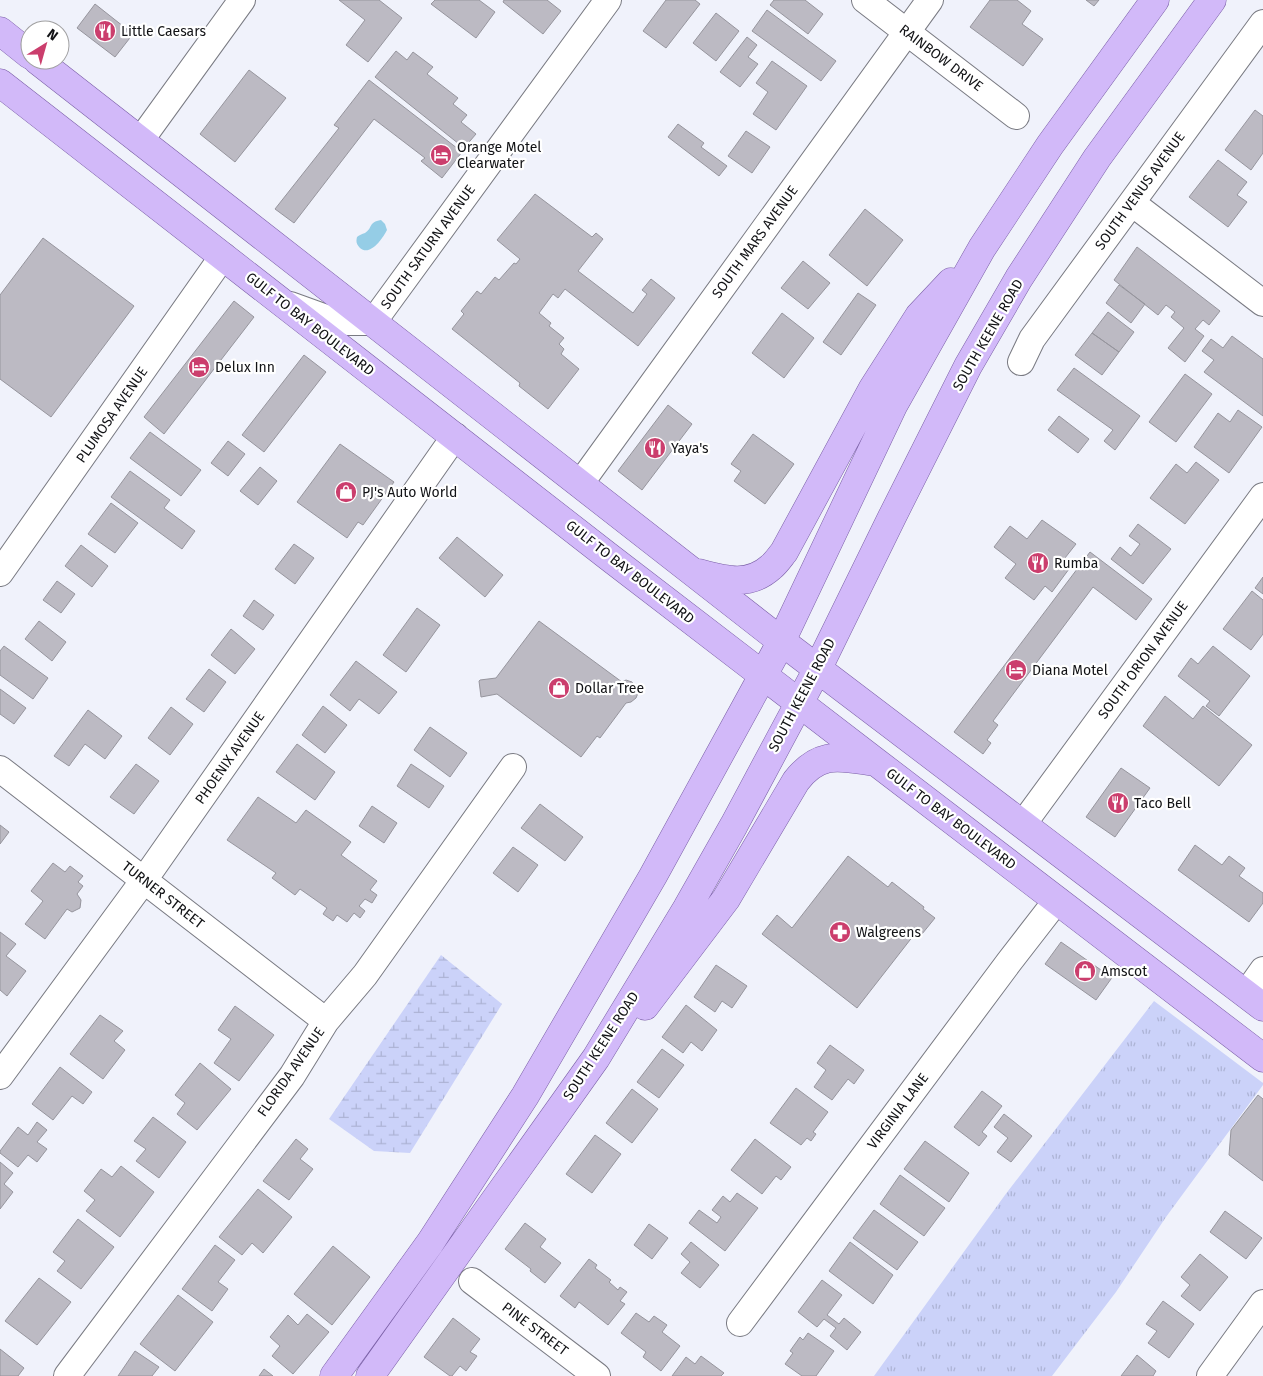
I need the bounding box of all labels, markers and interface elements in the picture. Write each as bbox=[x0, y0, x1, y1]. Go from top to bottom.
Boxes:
restaurant icon: Little Caesars bbox=[93, 19, 117, 43]
north arrow bbox=[20, 20, 70, 70]
street label: RAINBOW DRIVE bbox=[896, 21, 986, 95]
place label: Little Caesars bbox=[121, 23, 206, 40]
text: N bbox=[44, 25, 61, 45]
street label: SOUTH VENUS AVENUE bbox=[1091, 129, 1189, 253]
place label: Orange Motel Clearwater bbox=[457, 139, 541, 172]
hotel icon: Orange Motel Clearwater bbox=[429, 143, 453, 167]
street label: SOUTH SATURN AVENUE bbox=[377, 181, 479, 313]
street label: SOUTH MARS AVENUE bbox=[708, 182, 802, 302]
street label: GULF TO BAY BOULEVARD bbox=[243, 269, 377, 379]
street label: SOUTH KEENE ROAD bbox=[949, 276, 1027, 394]
hotel icon: Delux Inn bbox=[187, 355, 211, 379]
place label: Delux Inn bbox=[215, 359, 275, 376]
street label: PLUMOSA AVENUE bbox=[73, 364, 151, 466]
restaurant icon: Yaya's bbox=[643, 436, 667, 460]
place label: Yaya's bbox=[671, 440, 709, 457]
shop icon: PJ's Auto World bbox=[334, 480, 358, 504]
place label: PJ's Auto World bbox=[362, 484, 457, 501]
street label: GULF TO BAY BOULEVARD bbox=[563, 517, 697, 627]
restaurant icon: Rumba bbox=[1026, 551, 1050, 575]
place label: Rumba bbox=[1054, 555, 1098, 572]
street label: SOUTH ORION AVENUE bbox=[1094, 598, 1192, 722]
street label: SOUTH KEENE ROAD bbox=[765, 635, 839, 755]
hotel icon: Diana Motel bbox=[1004, 658, 1028, 682]
place label: Diana Motel bbox=[1032, 662, 1108, 679]
shop icon: Dollar Tree bbox=[547, 676, 571, 700]
place label: Dollar Tree bbox=[575, 680, 644, 697]
street label: PHOENIX AVENUE bbox=[192, 708, 268, 808]
street label: GULF TO BAY BOULEVARD bbox=[883, 765, 1019, 873]
restaurant icon: Taco Bell bbox=[1106, 791, 1130, 815]
place label: Taco Bell bbox=[1134, 795, 1191, 812]
street label: TURNER STREET bbox=[119, 858, 208, 933]
pharmacy icon: Walgreens bbox=[828, 920, 852, 944]
place label: Walgreens bbox=[856, 924, 921, 941]
shop icon: Amscot bbox=[1073, 959, 1097, 983]
place label: Amscot bbox=[1101, 963, 1148, 980]
street label: SOUTH KEENE ROAD bbox=[560, 989, 642, 1103]
street label: FLORIDA AVENUE bbox=[254, 1024, 328, 1120]
street label: VIRGINIA LANE bbox=[864, 1070, 932, 1152]
street label: PINE STREET bbox=[499, 1299, 572, 1360]

